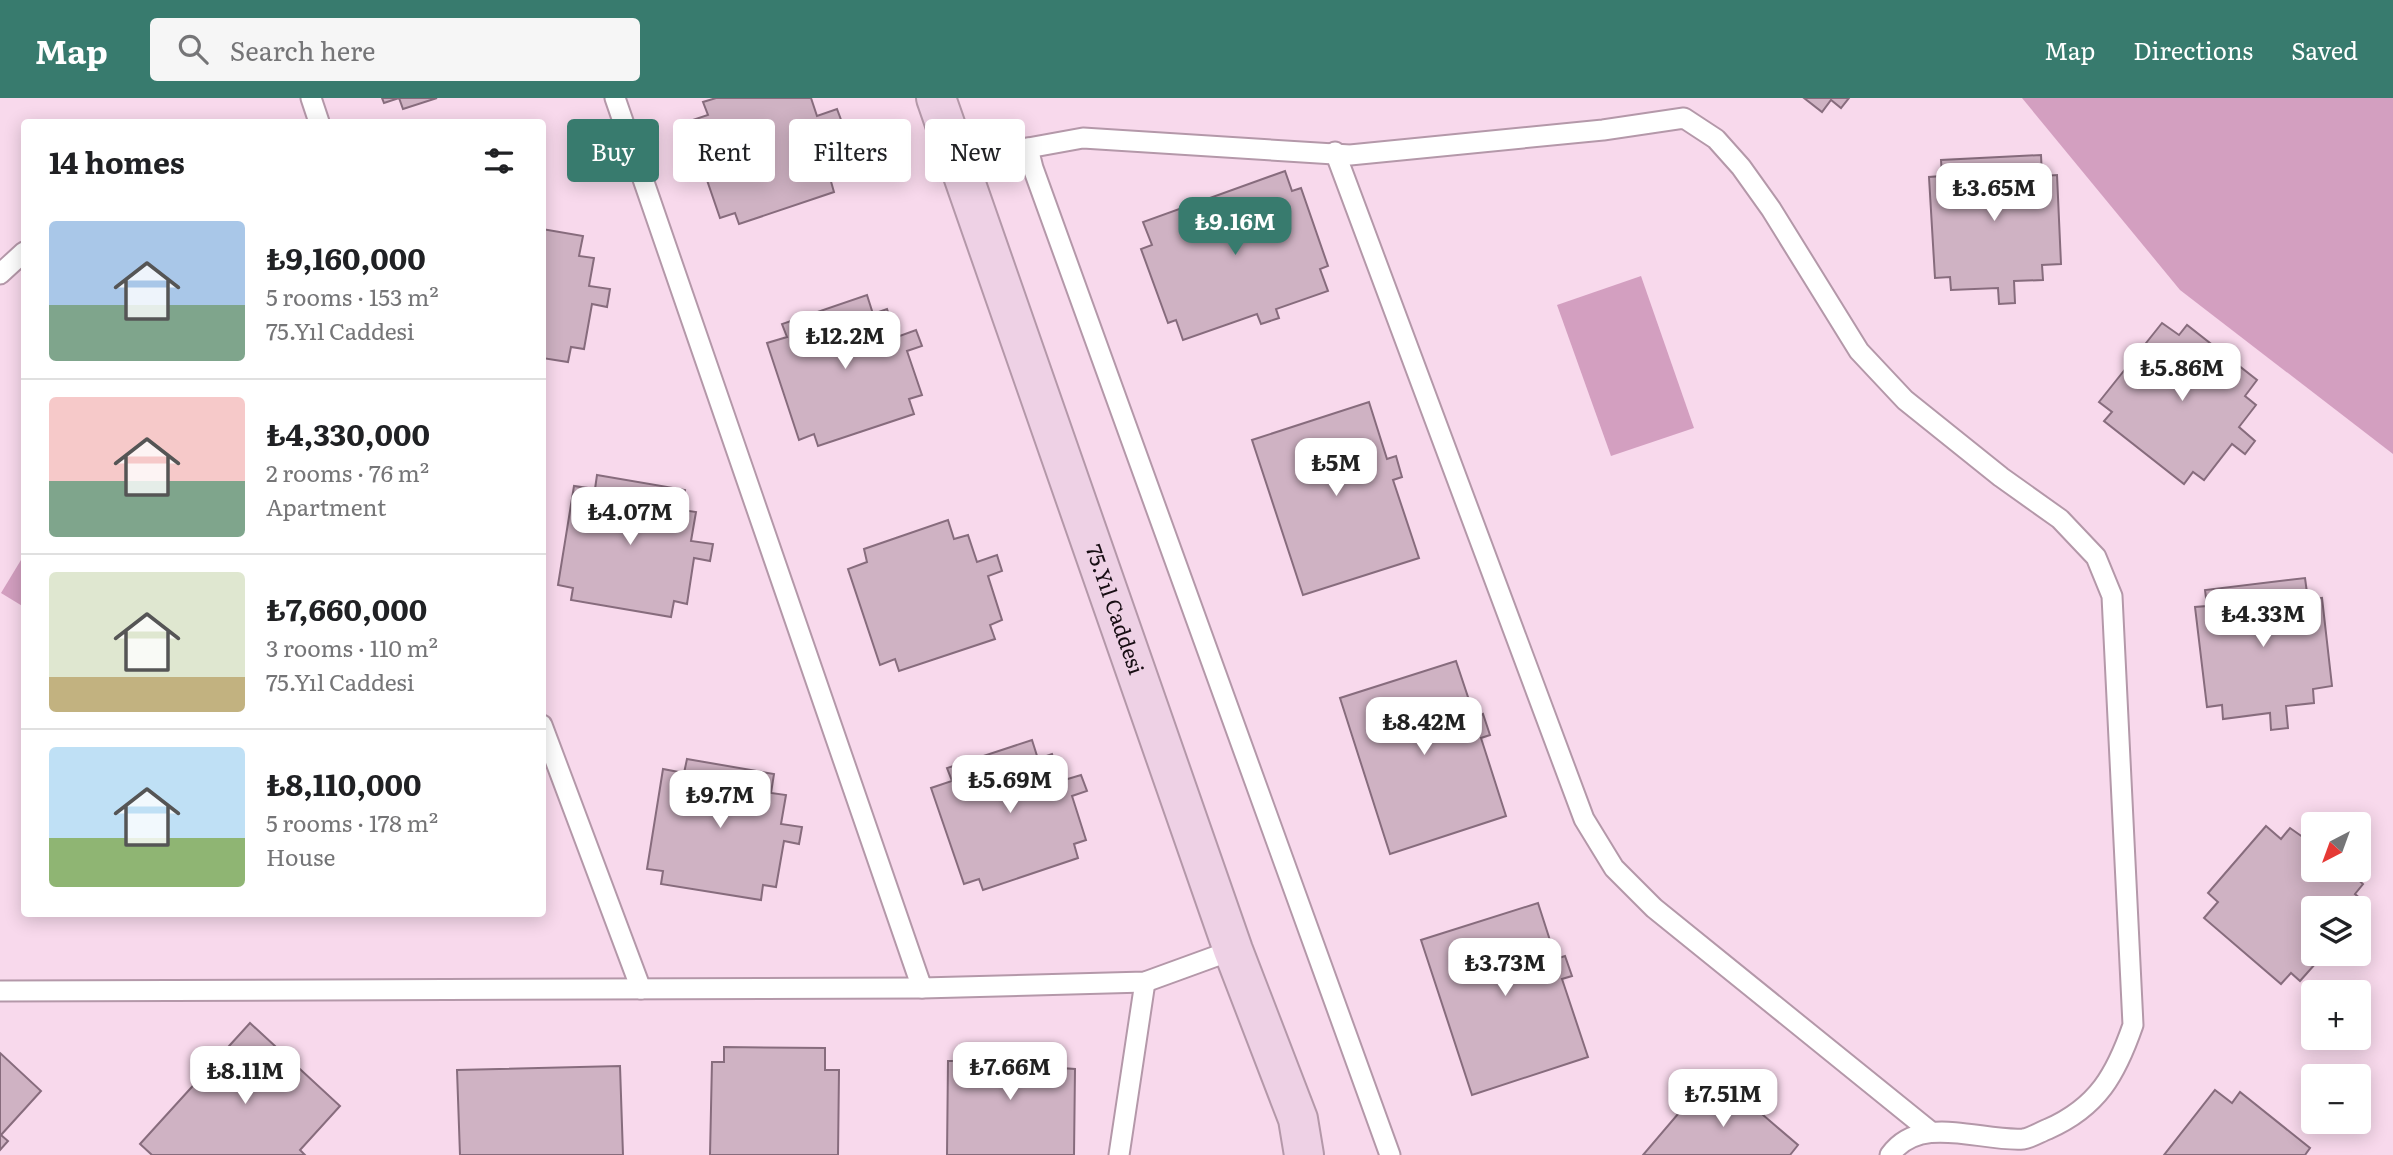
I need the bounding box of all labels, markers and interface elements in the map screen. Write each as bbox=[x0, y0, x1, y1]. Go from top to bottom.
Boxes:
search box bbox=[150, 18, 640, 81]
text: Map bbox=[35, 25, 108, 74]
icon: search bbox=[174, 30, 212, 68]
text: Search here bbox=[230, 30, 376, 69]
text: Map bbox=[2044, 32, 2095, 67]
text: Directions bbox=[2133, 32, 2253, 67]
text: Saved bbox=[2291, 32, 2358, 67]
chip: Buy bbox=[567, 119, 659, 182]
chip: Rent bbox=[673, 119, 775, 182]
chip: Filters bbox=[789, 119, 911, 182]
chip: New bbox=[925, 119, 1025, 182]
text: 14 homes bbox=[49, 139, 185, 183]
icon: filters bbox=[480, 142, 518, 180]
pin: ₺3.65M bbox=[1937, 164, 2051, 223]
text: ₺3.65M bbox=[1952, 169, 2036, 203]
pin: ₺9.16M bbox=[1178, 198, 1292, 257]
text: ₺9.16M bbox=[1194, 203, 1276, 237]
text: ₺9,160,000 bbox=[266, 235, 426, 279]
icon: home bbox=[105, 249, 189, 333]
text: 5 rooms · 153 m² bbox=[266, 279, 439, 313]
pin: ₺12.2M bbox=[788, 312, 902, 371]
text: 75.Yıl Caddesi bbox=[266, 313, 414, 347]
text: ₺12.2M bbox=[805, 317, 885, 351]
pin: ₺5.86M bbox=[2125, 344, 2239, 403]
text: ₺5.86M bbox=[2140, 349, 2224, 383]
text: ₺4,330,000 bbox=[266, 411, 430, 455]
icon: home bbox=[105, 425, 189, 509]
pin: ₺5M bbox=[1302, 438, 1370, 498]
text: ₺5M bbox=[1311, 444, 1361, 478]
text: 2 rooms · 76 m² bbox=[266, 455, 429, 489]
pin: ₺4.07M bbox=[573, 488, 687, 547]
text: Apartment bbox=[266, 489, 386, 523]
text: ₺4.07M bbox=[587, 493, 673, 527]
street label: 75.Yıl Caddesi bbox=[1080, 540, 1154, 678]
text: ₺7,660,000 bbox=[266, 586, 427, 630]
pin: ₺4.33M bbox=[2206, 589, 2320, 649]
text: ₺4.33M bbox=[2221, 595, 2305, 629]
icon: home bbox=[105, 600, 189, 684]
text: 3 rooms · 110 m² bbox=[266, 630, 438, 664]
text: 75.Yıl Caddesi bbox=[266, 664, 414, 698]
pin: ₺8.42M bbox=[1367, 698, 1481, 757]
text: ₺8.42M bbox=[1382, 703, 1466, 737]
pin: ₺5.69M bbox=[953, 756, 1067, 815]
text: ₺8,110,000 bbox=[266, 761, 421, 805]
text: ₺5.69M bbox=[968, 761, 1052, 795]
pin: ₺9.7M bbox=[671, 770, 769, 830]
icon: home bbox=[105, 775, 189, 859]
text: ₺9.7M bbox=[686, 776, 754, 810]
text: 5 rooms · 178 m² bbox=[266, 805, 438, 839]
north arrow bbox=[2301, 812, 2371, 882]
map controls bbox=[2301, 812, 2371, 1134]
text: House bbox=[266, 839, 335, 873]
button: layers bbox=[2301, 896, 2371, 966]
pin: ₺3.73M bbox=[1448, 939, 1562, 998]
text: ₺3.73M bbox=[1464, 944, 1546, 978]
button: + bbox=[2301, 980, 2371, 1050]
pin: ₺7.66M bbox=[953, 1042, 1067, 1102]
pin: ₺8.11M bbox=[188, 1046, 302, 1106]
text: ₺7.66M bbox=[969, 1048, 1051, 1082]
text: ₺8.11M bbox=[206, 1052, 284, 1086]
button: − bbox=[2301, 1064, 2371, 1134]
pin: ₺7.51M bbox=[1666, 1070, 1780, 1129]
text: ₺7.51M bbox=[1684, 1075, 1762, 1109]

